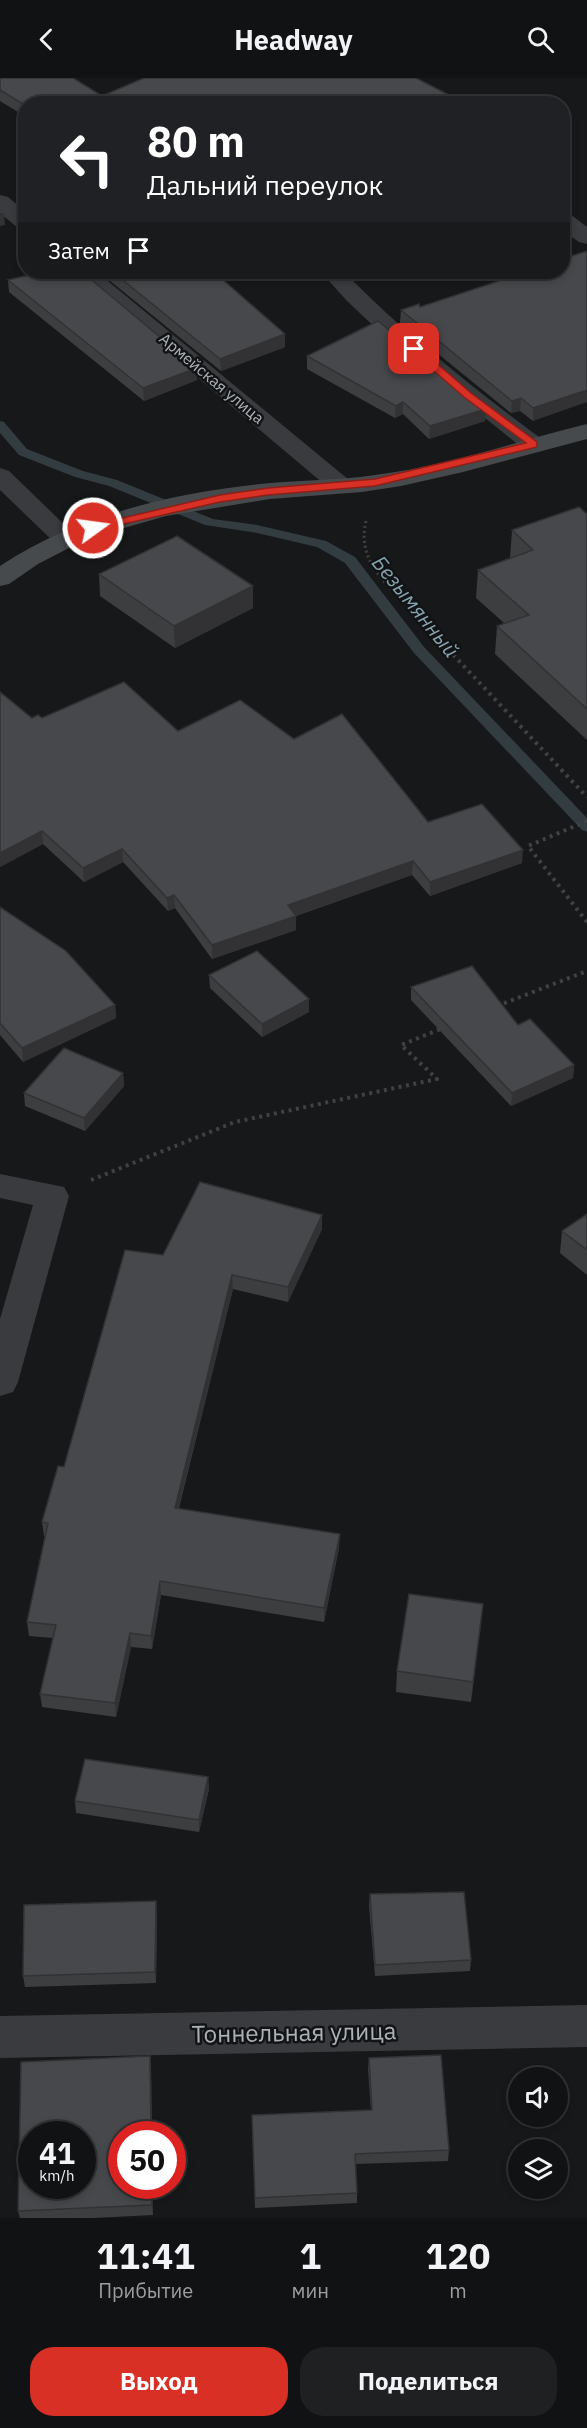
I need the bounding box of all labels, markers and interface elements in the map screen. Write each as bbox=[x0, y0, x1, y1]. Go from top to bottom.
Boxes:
text: Headway bbox=[234, 22, 353, 57]
icon: back bbox=[30, 23, 63, 56]
icon: search bbox=[524, 23, 557, 56]
text: 80 m bbox=[147, 114, 245, 169]
icon: left bbox=[48, 120, 126, 198]
text: Дальний переулок bbox=[147, 167, 383, 202]
icon: arrive bbox=[122, 234, 155, 267]
text: Затем bbox=[48, 236, 110, 265]
pin bbox=[388, 323, 439, 374]
street label: Армейская улица bbox=[155, 328, 269, 428]
icon: arrive bbox=[397, 332, 430, 365]
position arrow bbox=[61, 496, 125, 560]
water label: Безымянный bbox=[366, 549, 466, 663]
street label: Тоннельная улица bbox=[191, 2014, 397, 2050]
map controls bbox=[508, 2067, 568, 2199]
button: sound bbox=[508, 2067, 568, 2127]
speed limit sign: 50 bbox=[108, 2121, 186, 2199]
text: 41 bbox=[39, 2133, 75, 2172]
button: layers bbox=[508, 2139, 568, 2199]
text: km/h bbox=[39, 2166, 75, 2185]
text: 11:41 bbox=[97, 2232, 195, 2279]
text: 1 bbox=[299, 2232, 321, 2279]
text: 120 bbox=[426, 2232, 490, 2279]
text: Прибытие bbox=[98, 2277, 193, 2304]
text: мин bbox=[292, 2277, 329, 2304]
text: m bbox=[449, 2277, 467, 2304]
button: Выход bbox=[30, 2347, 288, 2416]
button: Поделиться bbox=[300, 2347, 557, 2416]

